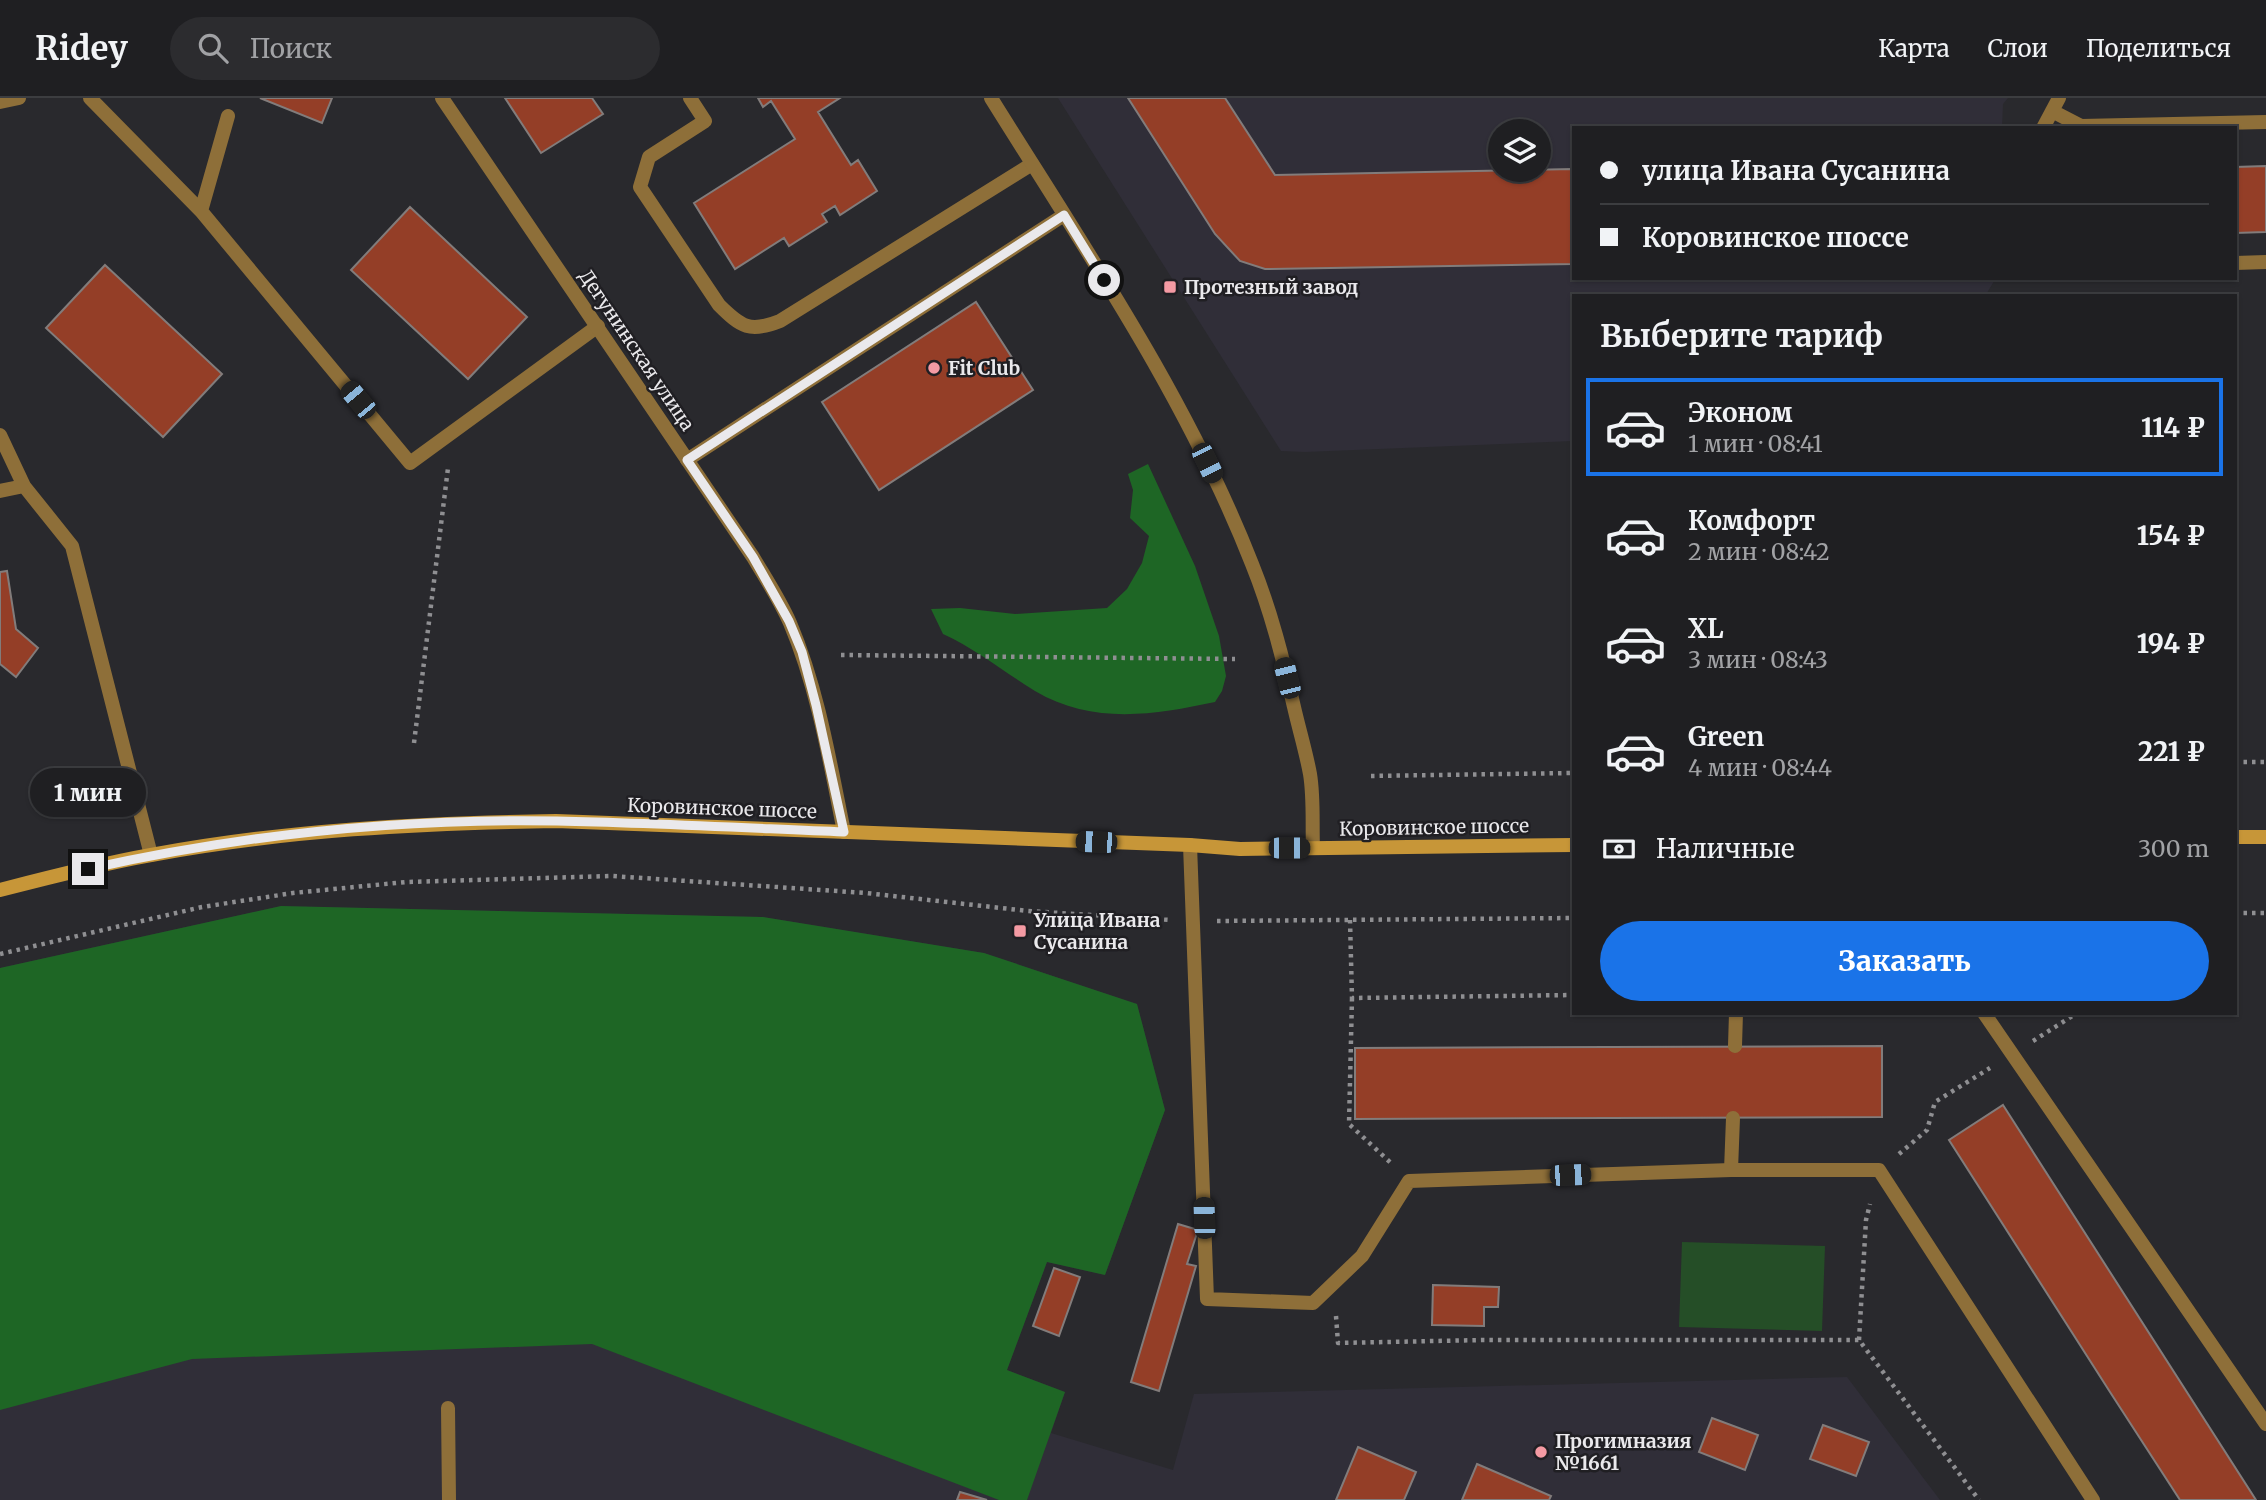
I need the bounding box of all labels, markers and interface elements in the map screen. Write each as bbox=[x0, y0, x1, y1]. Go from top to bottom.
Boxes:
search box bbox=[170, 17, 660, 80]
text: Ridey bbox=[35, 28, 128, 69]
icon: search bbox=[194, 29, 232, 67]
text: Поиск bbox=[250, 32, 332, 65]
text: Карта bbox=[1878, 33, 1950, 64]
text: Слои bbox=[1988, 33, 2048, 64]
text: Поделиться bbox=[2086, 33, 2231, 64]
map controls bbox=[1488, 119, 1551, 182]
button: layers bbox=[1488, 119, 1551, 182]
text: улица Ивана Сусанина bbox=[1642, 154, 1950, 187]
text: Коровинское шоссе bbox=[1642, 221, 1909, 254]
route start bbox=[1088, 264, 1120, 296]
street label: Дегунинская улица bbox=[574, 265, 700, 435]
place label: Протезный завод bbox=[1184, 275, 1359, 299]
marker: Протезный завод bbox=[1162, 279, 1178, 295]
text: Выберите тариф bbox=[1600, 316, 1883, 356]
place label: Fit Club bbox=[948, 356, 1020, 380]
marker: Fit Club bbox=[926, 360, 942, 376]
car bbox=[337, 377, 380, 423]
icon: car bbox=[1604, 396, 1667, 459]
text: Эконом bbox=[1688, 396, 1793, 429]
text: 114 ₽ bbox=[2141, 411, 2205, 444]
text: 1 мин · 08:41 bbox=[1688, 429, 1823, 458]
car bbox=[1189, 440, 1226, 486]
icon: car bbox=[1604, 504, 1667, 567]
text: Комфорт bbox=[1688, 504, 1815, 537]
text: 154 ₽ bbox=[2137, 519, 2205, 552]
text: 2 мин · 08:42 bbox=[1688, 537, 1830, 566]
icon: car bbox=[1604, 612, 1667, 675]
text: XL bbox=[1688, 612, 1724, 645]
text: 194 ₽ bbox=[2137, 627, 2205, 660]
text: 3 мин · 08:43 bbox=[1688, 645, 1828, 674]
car bbox=[1272, 655, 1303, 701]
icon: car bbox=[1604, 720, 1667, 783]
text: Green bbox=[1688, 720, 1764, 753]
text: 221 ₽ bbox=[2138, 735, 2205, 768]
text: 4 мин · 08:44 bbox=[1688, 753, 1832, 782]
callout: 1 мин bbox=[30, 768, 146, 816]
text: 1 мин bbox=[54, 778, 122, 807]
street label: Коровинское шоссе bbox=[627, 793, 817, 823]
street label: Коровинское шоссе bbox=[1339, 813, 1529, 841]
icon: cash bbox=[1600, 830, 1638, 868]
car bbox=[1075, 831, 1118, 853]
text: Наличные bbox=[1656, 832, 1794, 865]
text: 300 m bbox=[2138, 834, 2209, 863]
car bbox=[1269, 838, 1311, 859]
route end bbox=[72, 853, 104, 885]
place label: Улица Ивана Сусанина bbox=[1033, 908, 1161, 954]
button: Заказать bbox=[1600, 921, 2209, 1001]
marker: Улица Ивана Сусанина bbox=[1012, 923, 1028, 939]
car bbox=[1549, 1164, 1592, 1186]
car bbox=[1193, 1197, 1216, 1239]
place label: Прогимназия №1661 bbox=[1555, 1429, 1692, 1475]
marker: Прогимназия №1661 bbox=[1533, 1444, 1549, 1460]

